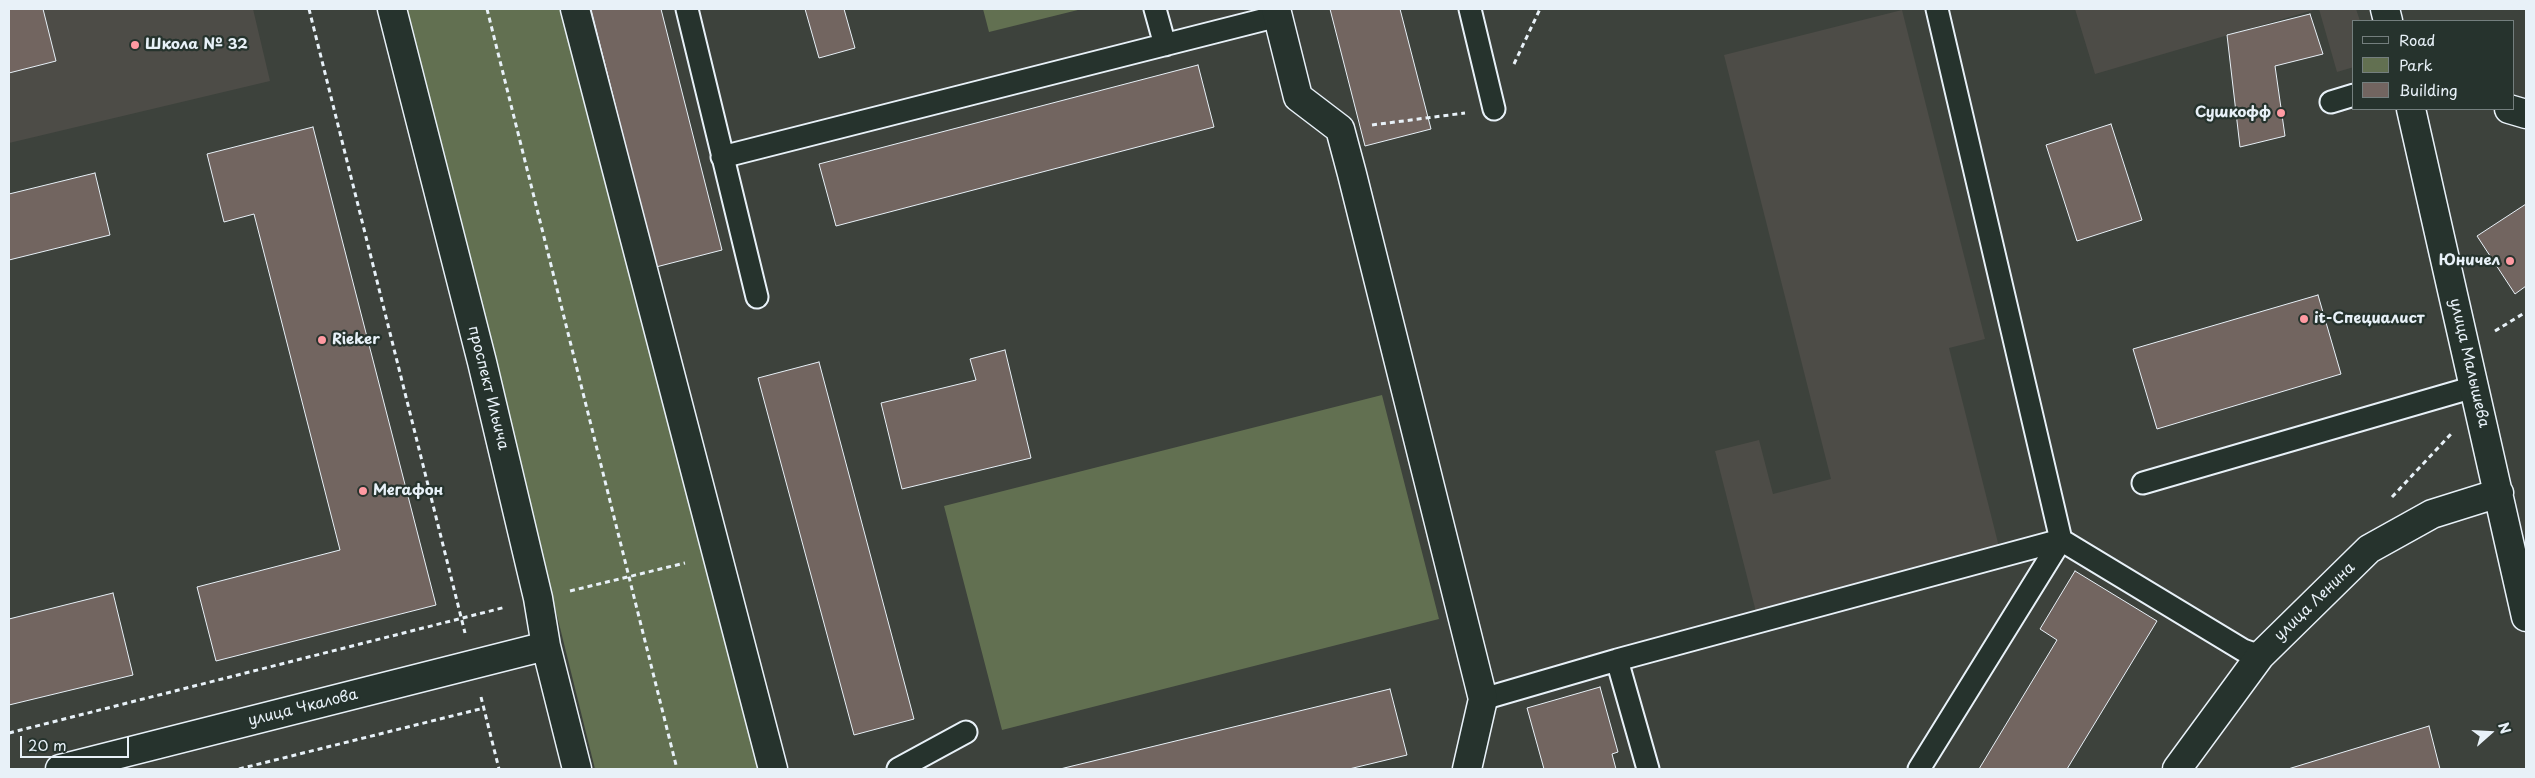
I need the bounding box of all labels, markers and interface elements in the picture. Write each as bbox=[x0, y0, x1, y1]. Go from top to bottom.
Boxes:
legend bbox=[2352, 20, 2515, 110]
text: Road bbox=[2399, 28, 2435, 51]
place label: Школа № 32 bbox=[145, 36, 248, 54]
marker: Школа № 32 bbox=[129, 39, 141, 51]
text: Park bbox=[2399, 53, 2433, 76]
text: Building bbox=[2399, 78, 2458, 101]
place label: Сушкофф bbox=[2195, 104, 2271, 122]
marker: Сушкофф bbox=[2275, 107, 2287, 119]
place label: Юничел bbox=[2439, 252, 2500, 270]
marker: Юничел bbox=[2504, 255, 2516, 267]
street label: улица Малышева bbox=[2445, 297, 2493, 429]
place label: it-Специалист bbox=[2314, 310, 2424, 328]
marker: it-Специалист bbox=[2298, 313, 2310, 325]
street label: проспект Ильича bbox=[464, 324, 512, 452]
place label: Rieker bbox=[332, 331, 380, 349]
marker: Rieker bbox=[316, 334, 328, 346]
place label: Мегафон bbox=[373, 482, 443, 500]
marker: Мегафон bbox=[357, 485, 369, 497]
street label: улица Ленина bbox=[2271, 559, 2359, 645]
street label: улица Чкалова bbox=[246, 686, 360, 730]
north arrow bbox=[2465, 708, 2515, 758]
text: N bbox=[2493, 719, 2516, 737]
scale bar bbox=[22, 726, 131, 758]
text: 20 m bbox=[28, 733, 67, 756]

